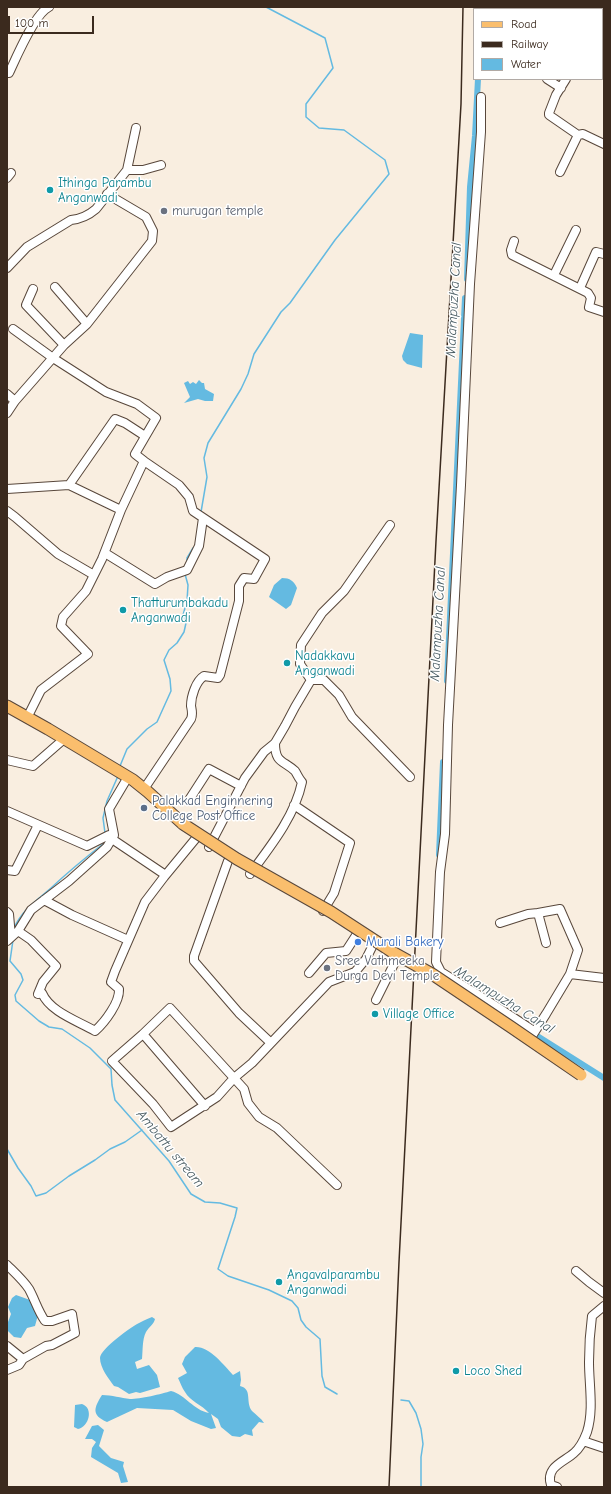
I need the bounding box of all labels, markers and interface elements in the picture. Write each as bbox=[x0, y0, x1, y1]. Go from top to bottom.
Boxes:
scale bar bbox=[10, 8, 96, 34]
legend bbox=[473, 8, 603, 80]
text: 100 m bbox=[15, 16, 48, 30]
text: Road bbox=[511, 17, 537, 31]
text: Railway bbox=[511, 37, 548, 51]
text: Water bbox=[511, 57, 541, 71]
place label: Ithinga Parambu Anganwadi bbox=[58, 175, 151, 206]
marker: Ithinga Parambu Anganwadi bbox=[45, 185, 55, 195]
place label: murugan temple bbox=[172, 203, 263, 219]
marker: murugan temple bbox=[159, 206, 169, 216]
water label: Malampuzha Canal bbox=[443, 242, 465, 358]
water label: Malampuzha Canal bbox=[427, 566, 449, 682]
place label: Thatturumbakadu Anganwadi bbox=[131, 595, 228, 626]
marker: Thatturumbakadu Anganwadi bbox=[118, 605, 128, 615]
place label: Nadakkavu Anganwadi bbox=[295, 648, 355, 679]
marker: Nadakkavu Anganwadi bbox=[282, 658, 292, 668]
place label: Palakkad Enginnering College Post Office bbox=[152, 793, 273, 824]
marker: Palakkad Enginnering College Post Office bbox=[139, 803, 149, 813]
place label: Murali Bakery bbox=[366, 934, 444, 950]
marker: Murali Bakery bbox=[353, 937, 363, 947]
place label: Sree Vathmeeka Durga Devi Temple bbox=[335, 953, 439, 984]
water label: Malampuzha Canal bbox=[451, 962, 557, 1038]
marker: Sree Vathmeeka Durga Devi Temple bbox=[322, 963, 332, 973]
place label: Village Office bbox=[383, 1006, 454, 1022]
marker: Village Office bbox=[370, 1009, 380, 1019]
water label: Ambattu stream bbox=[133, 1107, 207, 1191]
place label: Angavalparambu Anganwadi bbox=[287, 1267, 380, 1298]
marker: Angavalparambu Anganwadi bbox=[274, 1277, 284, 1287]
place label: Loco Shed bbox=[464, 1363, 522, 1379]
marker: Loco Shed bbox=[451, 1366, 461, 1376]

